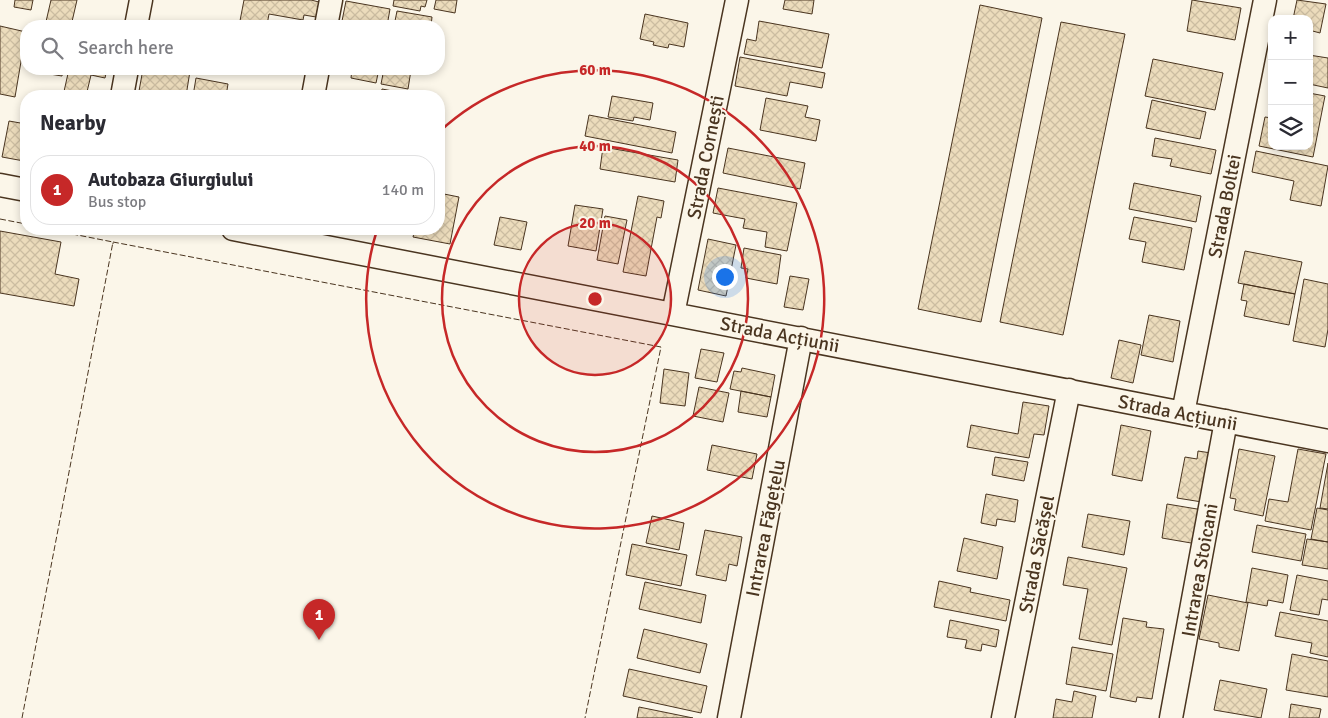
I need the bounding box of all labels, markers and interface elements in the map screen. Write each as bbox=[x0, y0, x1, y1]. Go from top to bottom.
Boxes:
map controls bbox=[1268, 15, 1313, 150]
button: + bbox=[1268, 15, 1313, 60]
search box bbox=[20, 20, 445, 75]
icon: search bbox=[38, 34, 66, 62]
text: Search here bbox=[78, 36, 174, 60]
button: − bbox=[1268, 60, 1313, 105]
text: 60 m bbox=[579, 61, 611, 79]
street label: Strada Cornești bbox=[682, 93, 730, 221]
button: layers bbox=[1268, 105, 1313, 150]
text: Nearby bbox=[40, 110, 106, 136]
text: 40 m bbox=[579, 137, 611, 155]
street label: Strada Boltei bbox=[1203, 152, 1247, 260]
text: Autobaza Giurgiului bbox=[88, 168, 253, 192]
text: 1 bbox=[53, 180, 61, 200]
text: 140 m bbox=[382, 180, 424, 200]
text: Bus stop bbox=[88, 192, 146, 212]
text: 20 m bbox=[579, 214, 611, 232]
your location bbox=[712, 264, 738, 290]
centre of rings bbox=[586, 290, 604, 308]
street label: Strada Acțiunii bbox=[718, 312, 841, 358]
street label: Strada Acțiunii bbox=[1116, 390, 1239, 436]
street label: Intrarea Făgețelu bbox=[741, 458, 791, 599]
street label: Strada Săcășel bbox=[1014, 493, 1060, 615]
street label: Intrarea Stoicani bbox=[1176, 502, 1224, 639]
pin: 1 bbox=[303, 599, 335, 640]

